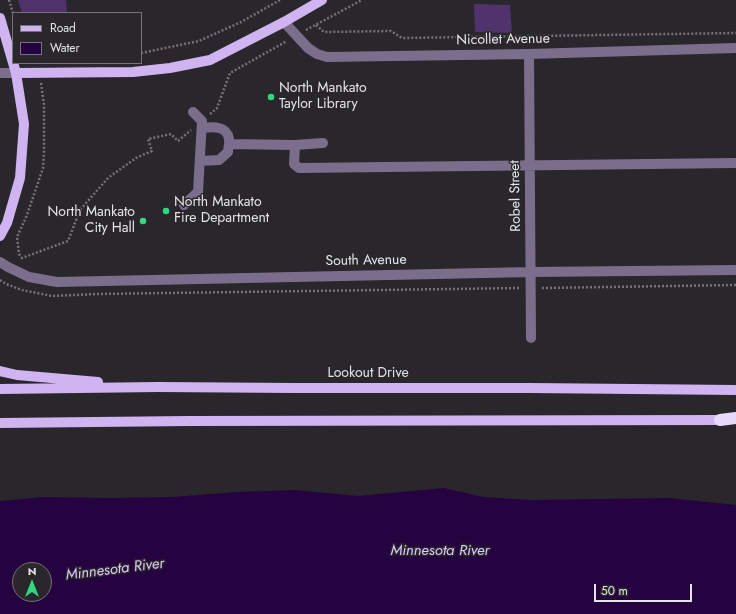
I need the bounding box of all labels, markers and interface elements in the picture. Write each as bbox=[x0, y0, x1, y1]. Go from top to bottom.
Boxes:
legend bbox=[12, 12, 142, 64]
text: Road bbox=[50, 19, 76, 37]
street label: Nicollet Avenue bbox=[456, 31, 550, 49]
text: Water bbox=[50, 39, 80, 57]
place label: North Mankato Taylor Library bbox=[279, 81, 367, 114]
marker: North Mankato Taylor Library bbox=[266, 92, 276, 102]
street label: Robel Street bbox=[507, 160, 525, 232]
place label: North Mankato Fire Department bbox=[174, 195, 269, 228]
place label: North Mankato City Hall bbox=[47, 205, 135, 238]
marker: North Mankato Fire Department bbox=[161, 206, 171, 216]
marker: North Mankato City Hall bbox=[138, 216, 148, 226]
street label: South Avenue bbox=[325, 252, 407, 270]
street label: Lookout Drive bbox=[327, 366, 409, 382]
water label: Minnesota River bbox=[390, 542, 490, 560]
water label: Minnesota River bbox=[65, 555, 165, 585]
north arrow bbox=[12, 562, 52, 602]
text: N bbox=[28, 563, 36, 579]
scale bar bbox=[596, 576, 694, 602]
text: 50 m bbox=[601, 582, 628, 600]

